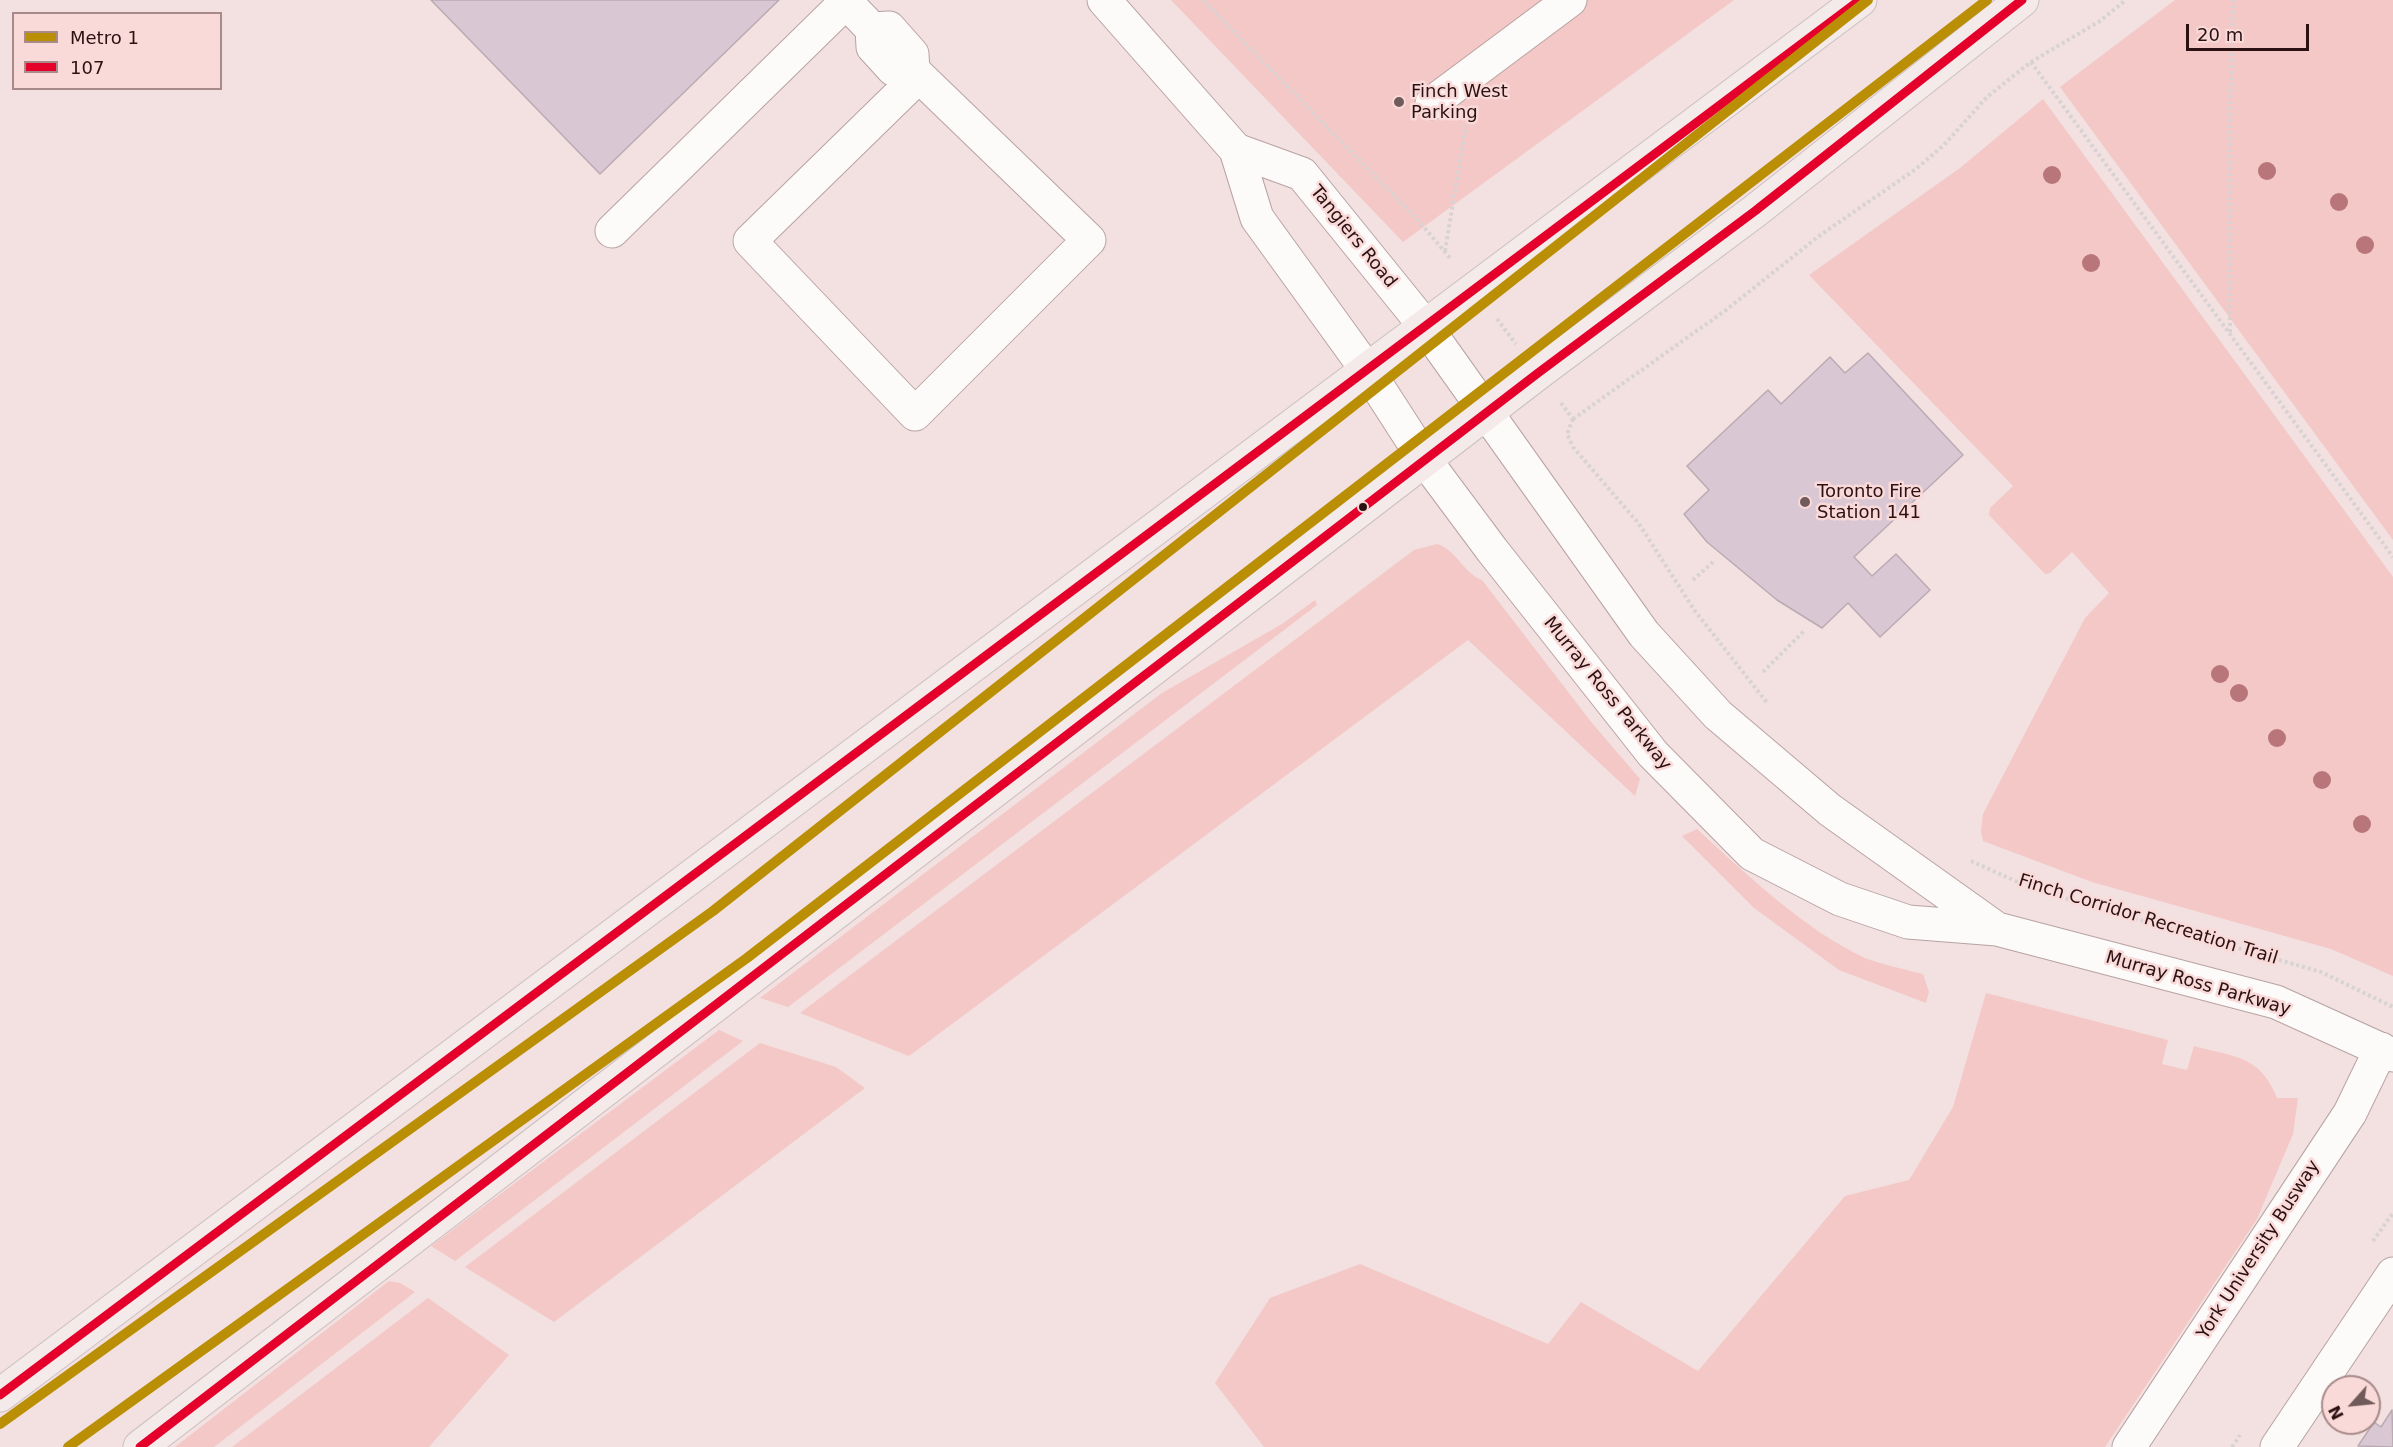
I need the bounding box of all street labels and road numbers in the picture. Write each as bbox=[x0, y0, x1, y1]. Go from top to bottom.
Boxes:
street label: Tangiers Road bbox=[1305, 181, 1401, 293]
street label: Murray Ross Parkway bbox=[1538, 613, 1676, 775]
street label: Finch Corridor Recreation Trail bbox=[2016, 870, 2280, 970]
street label: Murray Ross Parkway bbox=[2103, 947, 2293, 1021]
street label: York University Busway bbox=[2193, 1156, 2325, 1344]

